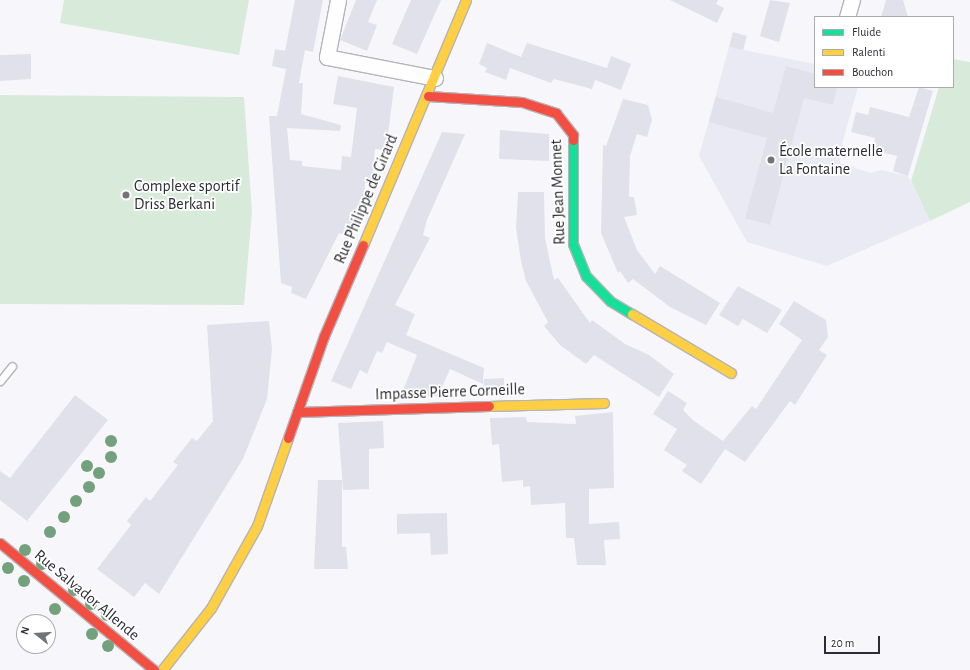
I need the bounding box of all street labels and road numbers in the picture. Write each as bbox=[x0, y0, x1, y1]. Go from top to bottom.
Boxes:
street label: Rue Philippe de Girard bbox=[330, 131, 402, 267]
street label: Rue Jean Monnet bbox=[547, 139, 569, 245]
street label: Impasse Pierre Corneille bbox=[375, 380, 525, 404]
street label: Rue Salvador Allende bbox=[30, 545, 144, 645]

